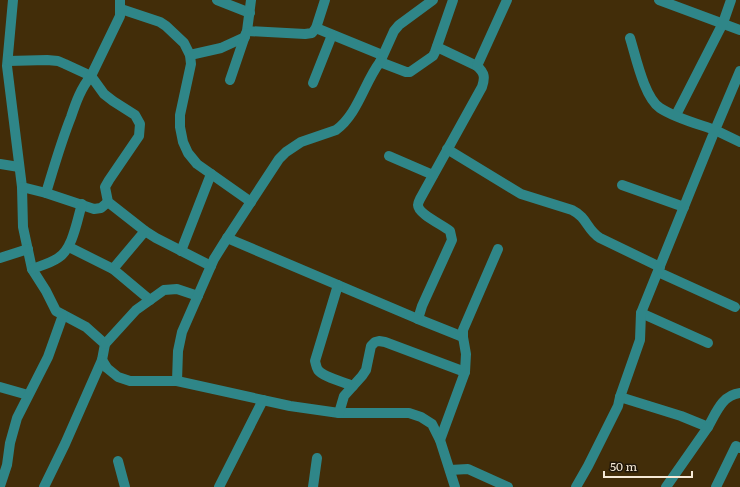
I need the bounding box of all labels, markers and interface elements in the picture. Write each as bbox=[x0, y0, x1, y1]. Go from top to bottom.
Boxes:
scale bar bbox=[604, 453, 692, 479]
text: 50 m bbox=[610, 457, 637, 475]

